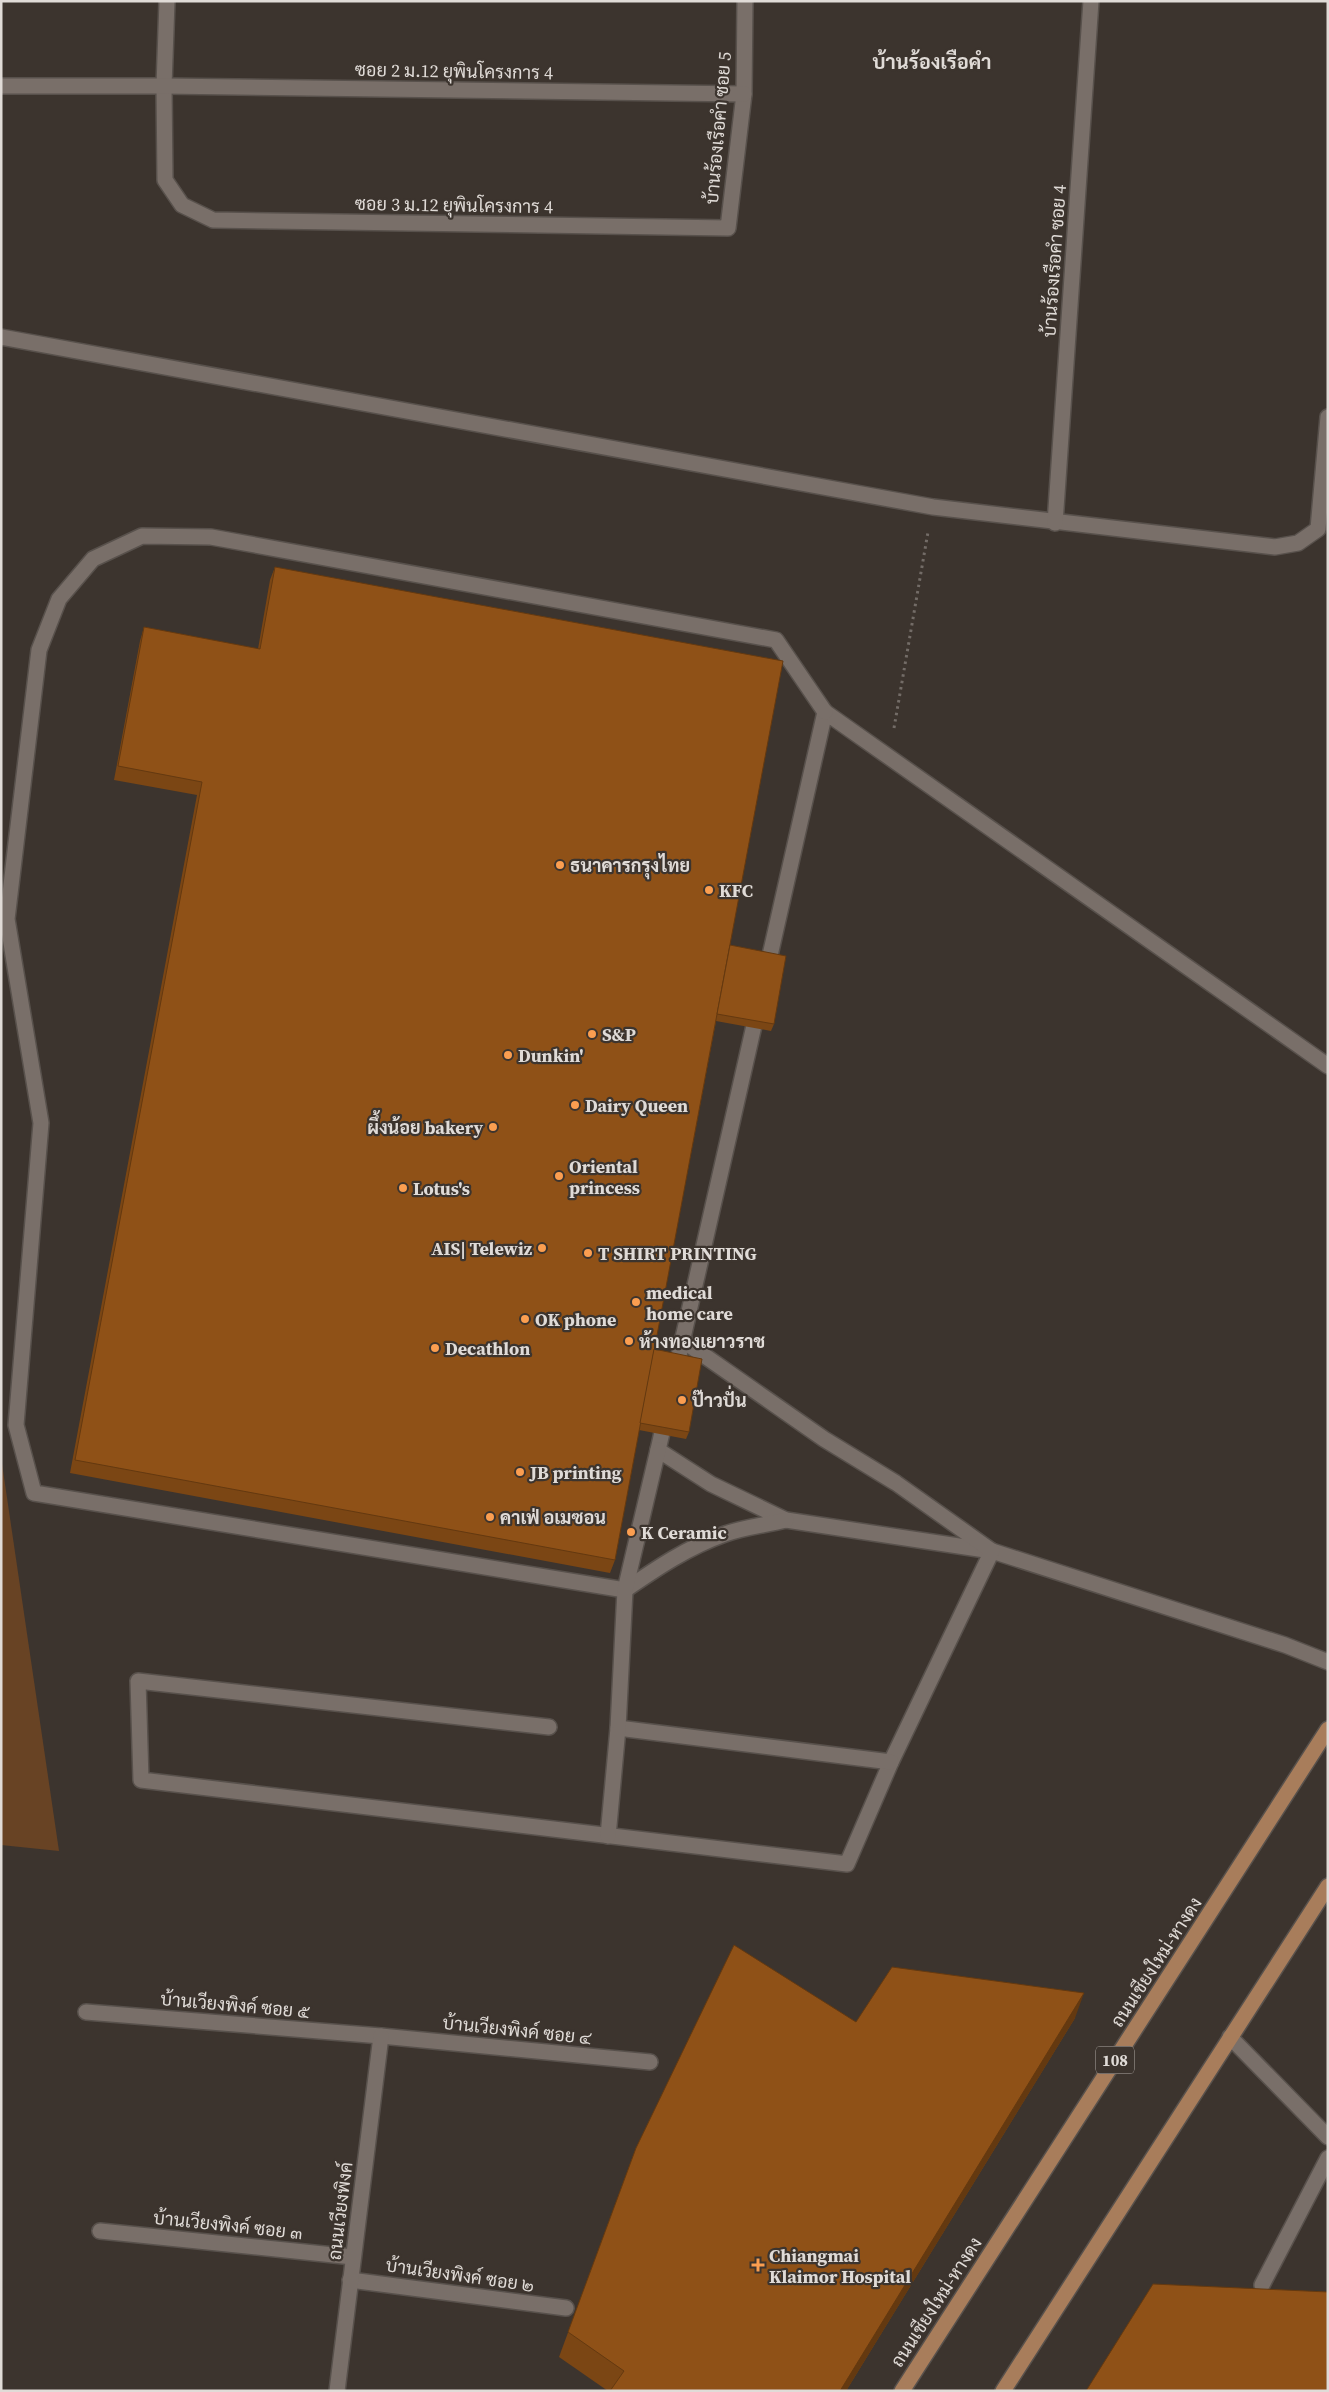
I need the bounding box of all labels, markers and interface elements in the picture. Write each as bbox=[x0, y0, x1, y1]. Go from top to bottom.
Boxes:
district label: บ้านร้องเรือคำ bbox=[872, 48, 992, 76]
street label: บ้านร้องเรือคำ ซอย 5 bbox=[699, 51, 737, 205]
street label: ซอย 2 ม.12 ยุพินโครงการ 4 bbox=[355, 57, 553, 85]
street label: บ้านร้องเรือคำ ซอย 4 bbox=[1036, 184, 1072, 338]
street label: ซอย 3 ม.12 ยุพินโครงการ 4 bbox=[355, 191, 553, 219]
place label: ธนาคารกรุงไทย bbox=[570, 853, 690, 880]
marker: ธนาคารกรุงไทย bbox=[554, 859, 566, 871]
place label: KFC bbox=[719, 878, 753, 903]
marker: KFC bbox=[703, 884, 715, 896]
place label: S&P bbox=[602, 1022, 636, 1047]
marker: S&P bbox=[586, 1028, 598, 1040]
place label: Dunkin' bbox=[518, 1043, 583, 1068]
marker: Dunkin' bbox=[502, 1049, 514, 1061]
place label: Dairy Queen bbox=[585, 1093, 688, 1118]
marker: Dairy Queen bbox=[569, 1099, 581, 1111]
place label: ผึ้งน้อย bakery bbox=[367, 1110, 483, 1140]
marker: ผึ้งน้อย bakery bbox=[487, 1121, 499, 1133]
place label: Oriental princess bbox=[569, 1154, 640, 1200]
marker: Oriental princess bbox=[553, 1170, 565, 1182]
place label: Lotus's bbox=[413, 1176, 470, 1201]
marker: Lotus's bbox=[397, 1182, 409, 1194]
place label: AIS| Telewiz bbox=[431, 1236, 533, 1261]
place label: T SHIRT PRINTING bbox=[598, 1241, 757, 1266]
marker: AIS| Telewiz bbox=[536, 1242, 548, 1254]
marker: T SHIRT PRINTING bbox=[582, 1247, 594, 1259]
place label: medical home care bbox=[646, 1280, 733, 1326]
marker: medical home care bbox=[630, 1296, 642, 1308]
place label: OK phone bbox=[535, 1307, 616, 1332]
marker: OK phone bbox=[519, 1313, 531, 1325]
place label: ห้างทองเยาวราช bbox=[639, 1329, 766, 1354]
marker: ห้างทองเยาวราช bbox=[623, 1335, 635, 1347]
place label: Decathlon bbox=[445, 1336, 530, 1361]
marker: Decathlon bbox=[429, 1342, 441, 1354]
place label: ป๊าวปั่น bbox=[692, 1385, 747, 1413]
marker: ป๊าวปั่น bbox=[676, 1394, 688, 1406]
place label: JB printing bbox=[529, 1460, 622, 1485]
marker: JB printing bbox=[514, 1466, 526, 1478]
place label: คาเฟ่ อเมซอน bbox=[500, 1505, 606, 1530]
marker: คาเฟ่ อเมซอน bbox=[484, 1511, 496, 1523]
place label: K Ceramic bbox=[641, 1520, 727, 1545]
marker: K Ceramic bbox=[625, 1526, 637, 1538]
street label: ถนนเชียงใหม่-หางดง bbox=[1105, 1892, 1207, 2032]
street label: บ้านเวียงพิงค์ ซอย ๕ bbox=[159, 1986, 311, 2024]
street label: บ้านเวียงพิงค์ ซอย ๔ bbox=[441, 2010, 593, 2050]
road number: 108 bbox=[1096, 2046, 1134, 2074]
street label: ถนนเวียงพิงค์ bbox=[322, 2161, 358, 2261]
street label: บ้านเวียงพิงค์ ซอย ๓ bbox=[152, 2205, 304, 2245]
street label: ถนนเชียงใหม่-หางดง bbox=[885, 2232, 987, 2372]
place label: Chiangmai Klaimor Hospital bbox=[769, 2243, 911, 2289]
street label: บ้านเวียงพิงค์ ซอย ๒ bbox=[384, 2252, 536, 2298]
marker: Chiangmai Klaimor Hospital bbox=[751, 2258, 765, 2272]

